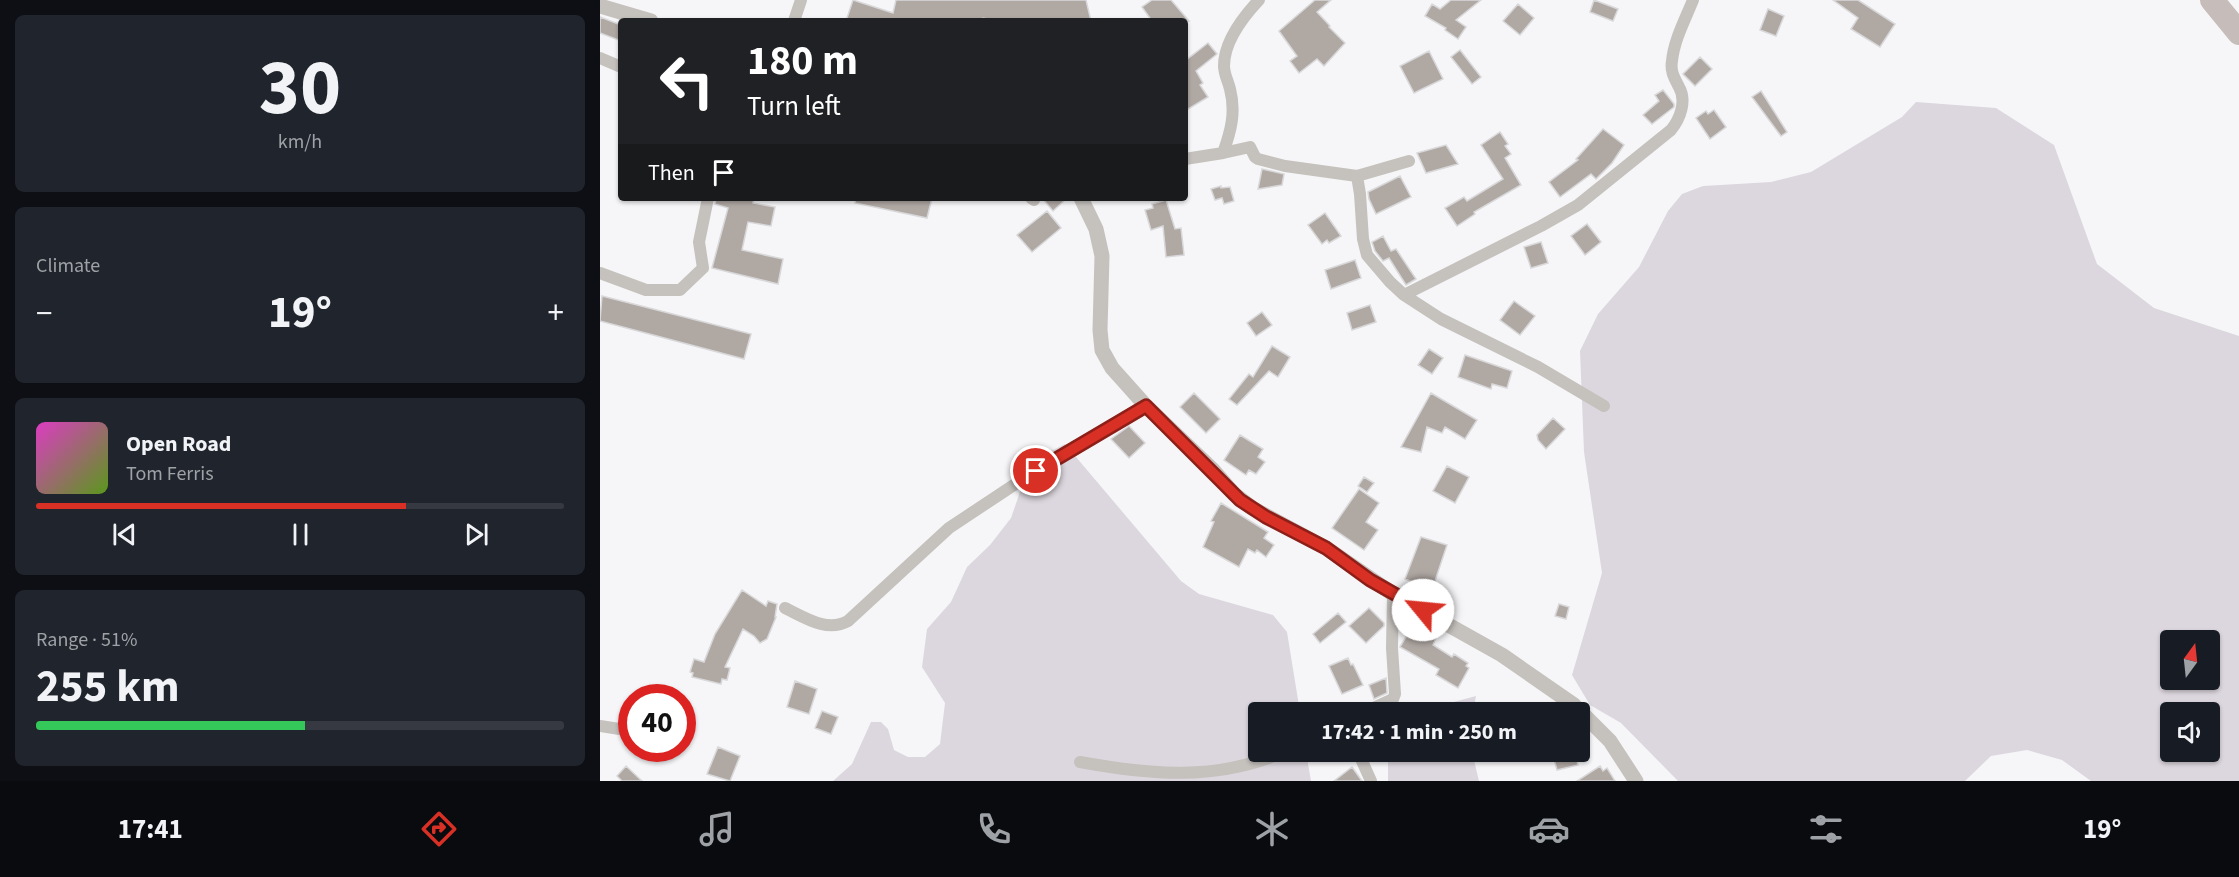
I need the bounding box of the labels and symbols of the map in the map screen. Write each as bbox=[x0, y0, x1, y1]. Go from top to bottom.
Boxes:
pin bbox=[1010, 445, 1061, 496]
position arrow bbox=[1391, 578, 1455, 642]
north arrow bbox=[2160, 630, 2220, 690]
speed limit sign: 40 bbox=[618, 684, 696, 762]

